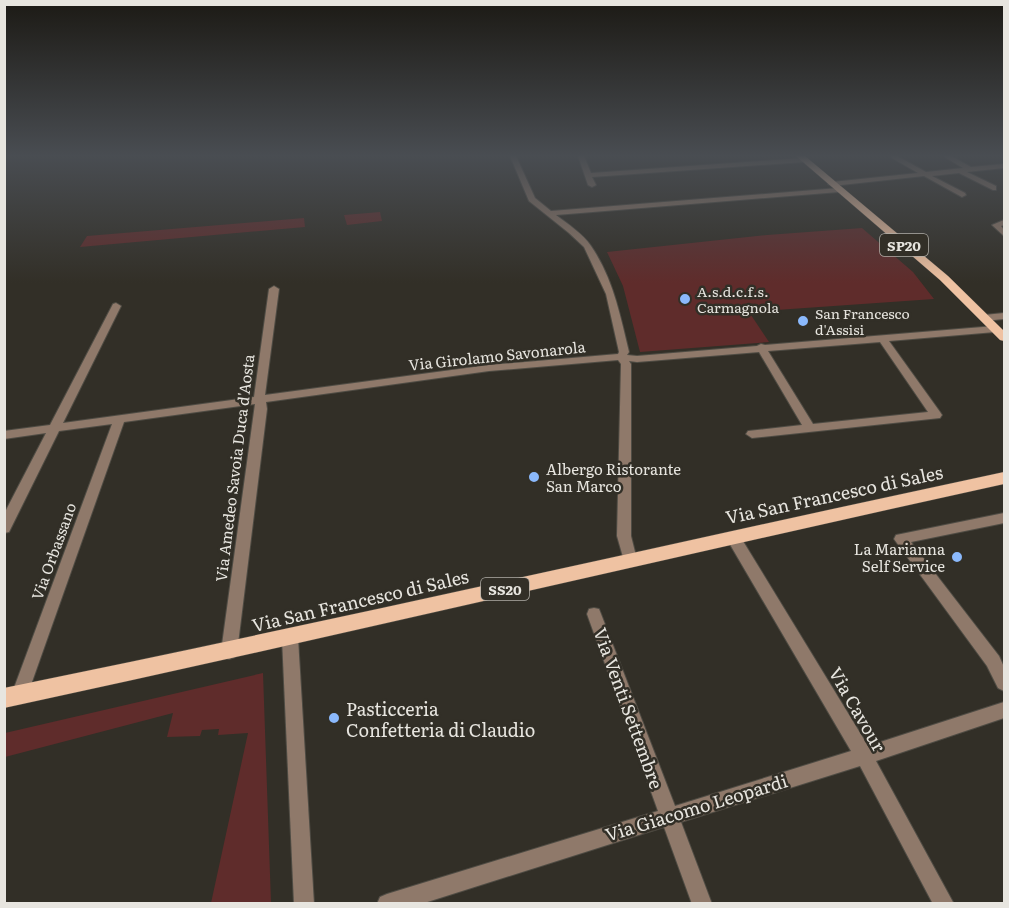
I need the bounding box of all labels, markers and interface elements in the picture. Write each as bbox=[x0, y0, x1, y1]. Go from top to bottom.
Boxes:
road number: SP20 bbox=[880, 234, 928, 256]
place label: A.s.d.c.f.s. Carmagnola bbox=[697, 281, 779, 317]
marker: A.s.d.c.f.s. Carmagnola bbox=[678, 292, 692, 306]
place label: San Francesco d'Assisi bbox=[815, 303, 910, 339]
marker: San Francesco d'Assisi bbox=[796, 314, 810, 328]
street label: Via Girolamo Savonarola bbox=[407, 334, 588, 376]
street label: Via Amedeo Savoia Duca d'Aosta bbox=[209, 352, 259, 583]
place label: Albergo Ristorante San Marco bbox=[546, 457, 681, 497]
street label: Via San Francesco di Sales bbox=[723, 458, 945, 530]
marker: Albergo Ristorante San Marco bbox=[527, 470, 541, 484]
street label: Via Orbassano bbox=[25, 499, 81, 603]
place label: La Marianna Self Service bbox=[854, 537, 946, 577]
marker: La Marianna Self Service bbox=[950, 550, 964, 564]
street label: Via San Francesco di Sales bbox=[249, 562, 471, 638]
road number: SS20 bbox=[481, 578, 529, 600]
street label: Via Venti Settembre bbox=[587, 623, 671, 793]
street label: Via Cavour bbox=[823, 661, 894, 757]
place label: Pasticceria Confetteria di Claudio bbox=[346, 695, 535, 743]
marker: Pasticceria Confetteria di Claudio bbox=[327, 711, 341, 725]
street label: Via Giacomo Leopardi bbox=[602, 766, 790, 848]

